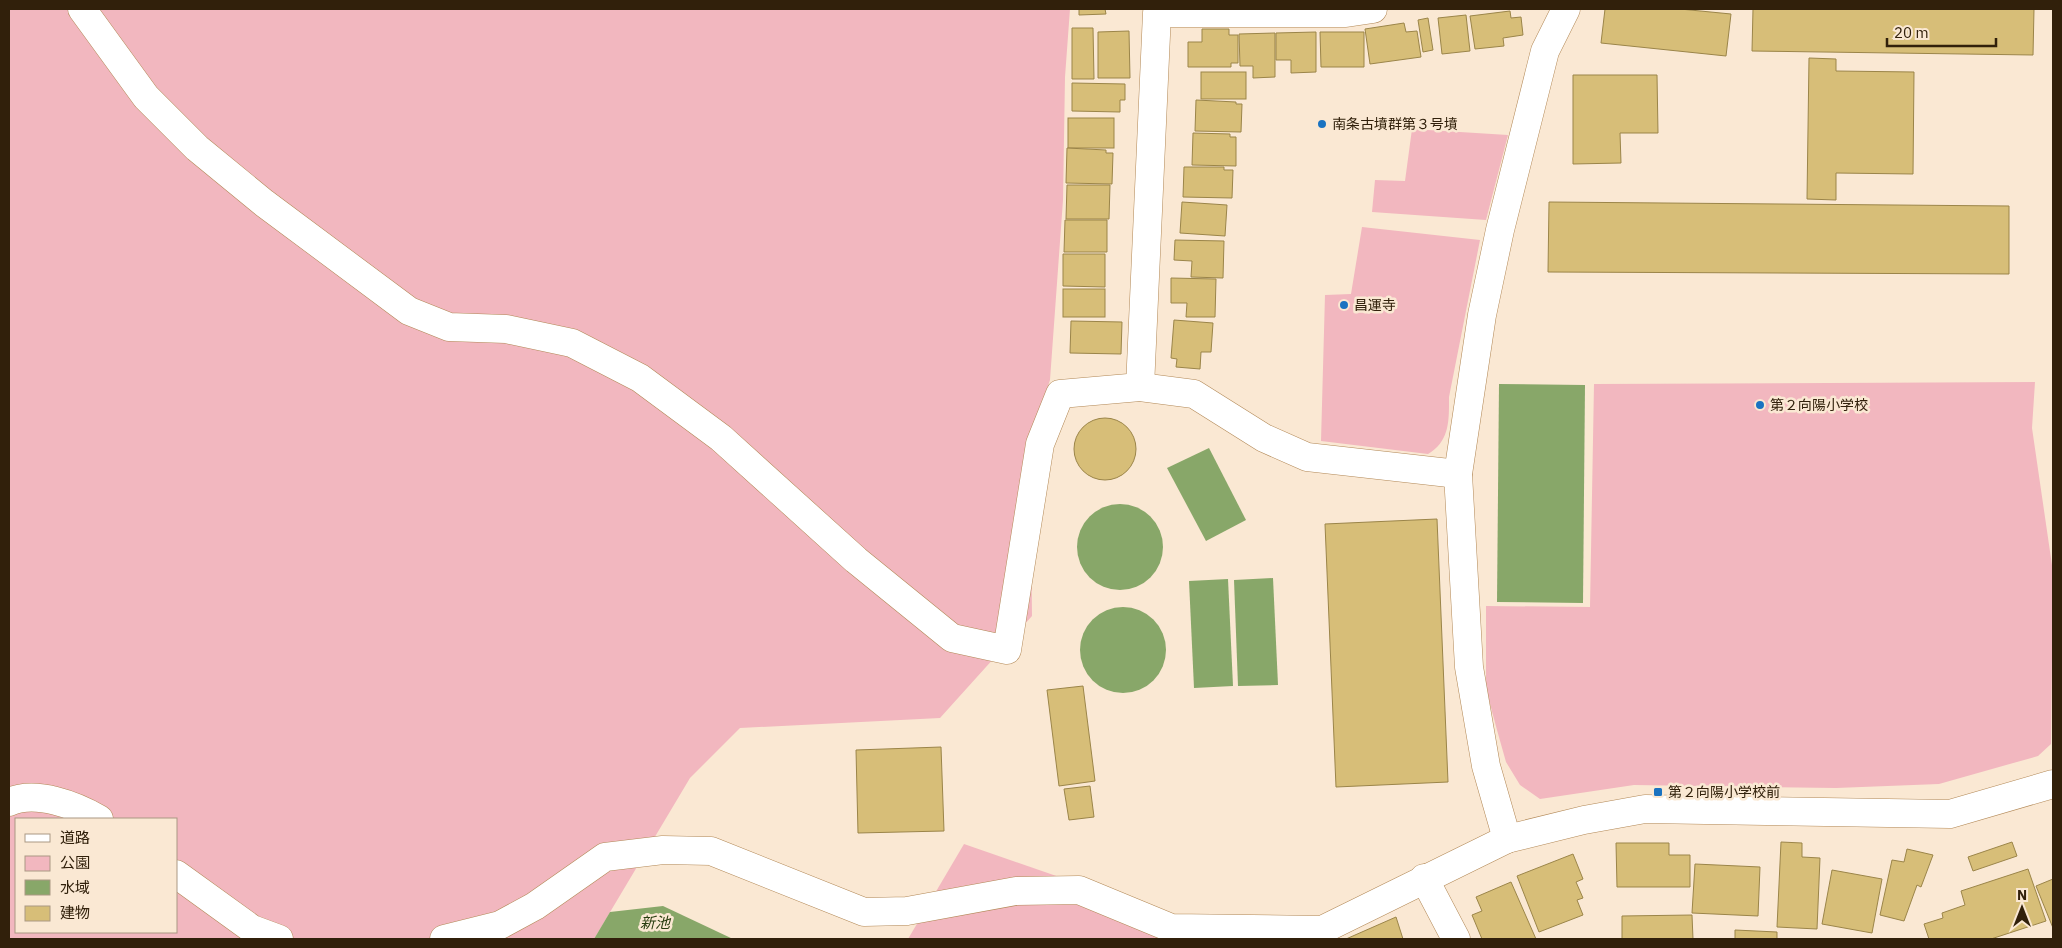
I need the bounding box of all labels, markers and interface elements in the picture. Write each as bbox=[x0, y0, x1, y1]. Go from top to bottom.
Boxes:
scale bar bbox=[1887, 15, 1996, 47]
text: 20 m bbox=[1894, 23, 1929, 42]
place label: 南条古墳群第３号墳 bbox=[1332, 115, 1458, 133]
marker: 南条古墳群第３号墳 bbox=[1316, 118, 1328, 130]
place label: 昌運寺 bbox=[1354, 296, 1396, 314]
marker: 昌運寺 bbox=[1338, 299, 1350, 311]
place label: 第２向陽小学校 bbox=[1770, 396, 1868, 414]
marker: 第２向陽小学校 bbox=[1754, 399, 1766, 411]
place label: 第２向陽小学校前 bbox=[1668, 783, 1780, 801]
marker: 第２向陽小学校前 bbox=[1652, 786, 1664, 798]
legend bbox=[15, 818, 178, 933]
text: 道路 bbox=[60, 828, 90, 847]
text: 公園 bbox=[60, 853, 90, 872]
text: 水域 bbox=[60, 878, 90, 897]
north arrow bbox=[1997, 883, 2047, 933]
text: N bbox=[2017, 886, 2027, 904]
text: 建物 bbox=[60, 903, 90, 922]
water label: 新池 bbox=[640, 913, 672, 932]

